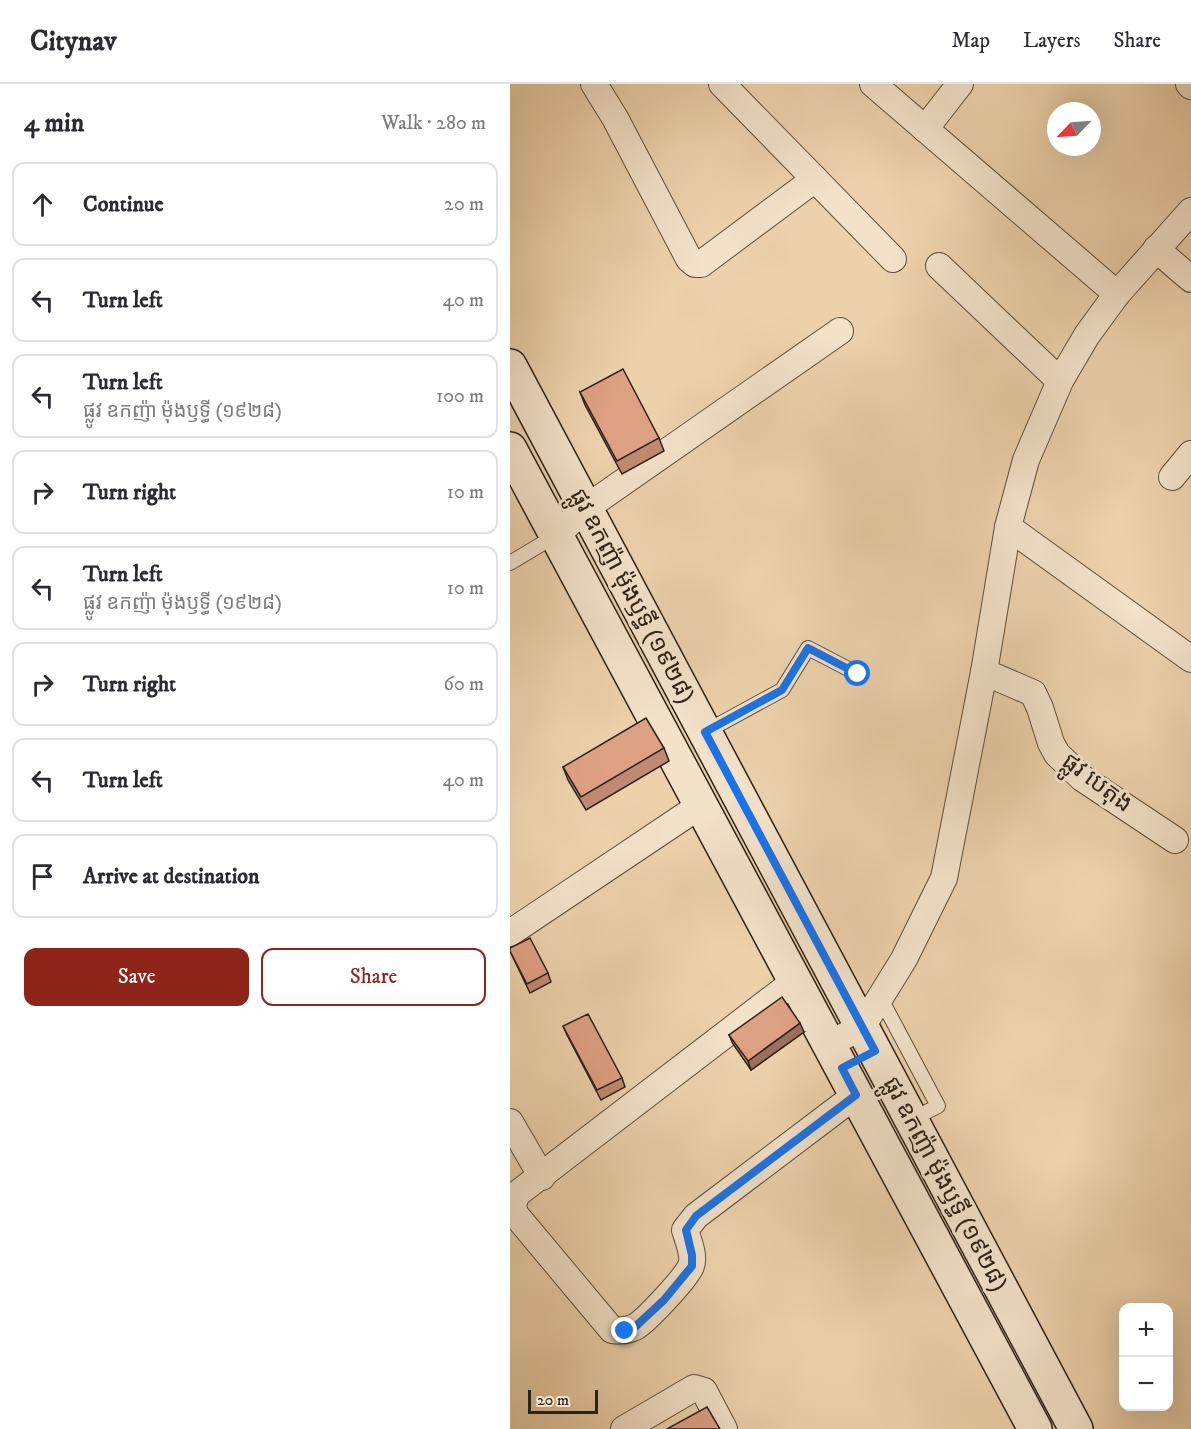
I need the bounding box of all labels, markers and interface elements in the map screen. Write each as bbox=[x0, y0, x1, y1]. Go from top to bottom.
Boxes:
text: Citynav bbox=[30, 24, 117, 59]
text: Map bbox=[951, 28, 990, 54]
text: Layers bbox=[1023, 28, 1081, 54]
text: Share bbox=[1114, 28, 1161, 54]
north arrow bbox=[1047, 102, 1101, 156]
text: 4 min bbox=[24, 107, 84, 140]
text: Walk · 280 m bbox=[381, 111, 486, 136]
icon: ahead bbox=[26, 188, 59, 221]
text: Continue bbox=[83, 191, 164, 218]
text: 20 m bbox=[444, 192, 484, 217]
icon: left bbox=[26, 284, 59, 317]
text: Turn left bbox=[83, 287, 163, 314]
text: 40 m bbox=[442, 288, 484, 313]
text: Turn left bbox=[83, 369, 163, 396]
icon: left bbox=[26, 380, 59, 413]
text: 100 m bbox=[436, 384, 484, 409]
text: ផ្លូវ ឧកញ៉ា ម៉ុងឫទ្ធី (១៩២៨) bbox=[83, 399, 282, 424]
icon: right bbox=[26, 476, 59, 509]
text: Turn right bbox=[83, 479, 176, 506]
text: 10 m bbox=[447, 480, 484, 505]
street label: ផ្លូវ ឧកញ៉ា ម៉ុងឫទ្ធី (១៩២៨) bbox=[557, 484, 701, 711]
text: Turn left bbox=[83, 561, 163, 588]
icon: left bbox=[26, 572, 59, 605]
text: 10 m bbox=[447, 576, 484, 601]
text: ផ្លូវ ឧកញ៉ា ម៉ុងឫទ្ធី (១៩២៨) bbox=[83, 591, 282, 616]
route start bbox=[844, 660, 870, 686]
icon: right bbox=[26, 668, 59, 701]
text: Turn right bbox=[83, 671, 176, 698]
text: 60 m bbox=[444, 672, 484, 697]
street label: ផ្លូវ បេតុង bbox=[1052, 747, 1138, 824]
icon: left bbox=[26, 764, 59, 797]
text: Turn left bbox=[83, 767, 163, 794]
text: 40 m bbox=[442, 768, 484, 793]
icon: arrive bbox=[26, 860, 59, 893]
text: Arrive at destination bbox=[83, 863, 260, 890]
button: Save bbox=[24, 948, 249, 1006]
button: Share bbox=[261, 948, 486, 1006]
street label: ផ្លូវ ឧកញ៉ា ម៉ុងឫទ្ធី (១៩២៨) bbox=[870, 1072, 1014, 1299]
map controls bbox=[1119, 1303, 1173, 1411]
button: + bbox=[1119, 1303, 1173, 1357]
route end bbox=[611, 1317, 637, 1343]
button: − bbox=[1119, 1357, 1173, 1411]
scale bar bbox=[528, 1387, 598, 1414]
text: 20 m bbox=[537, 1390, 569, 1410]

